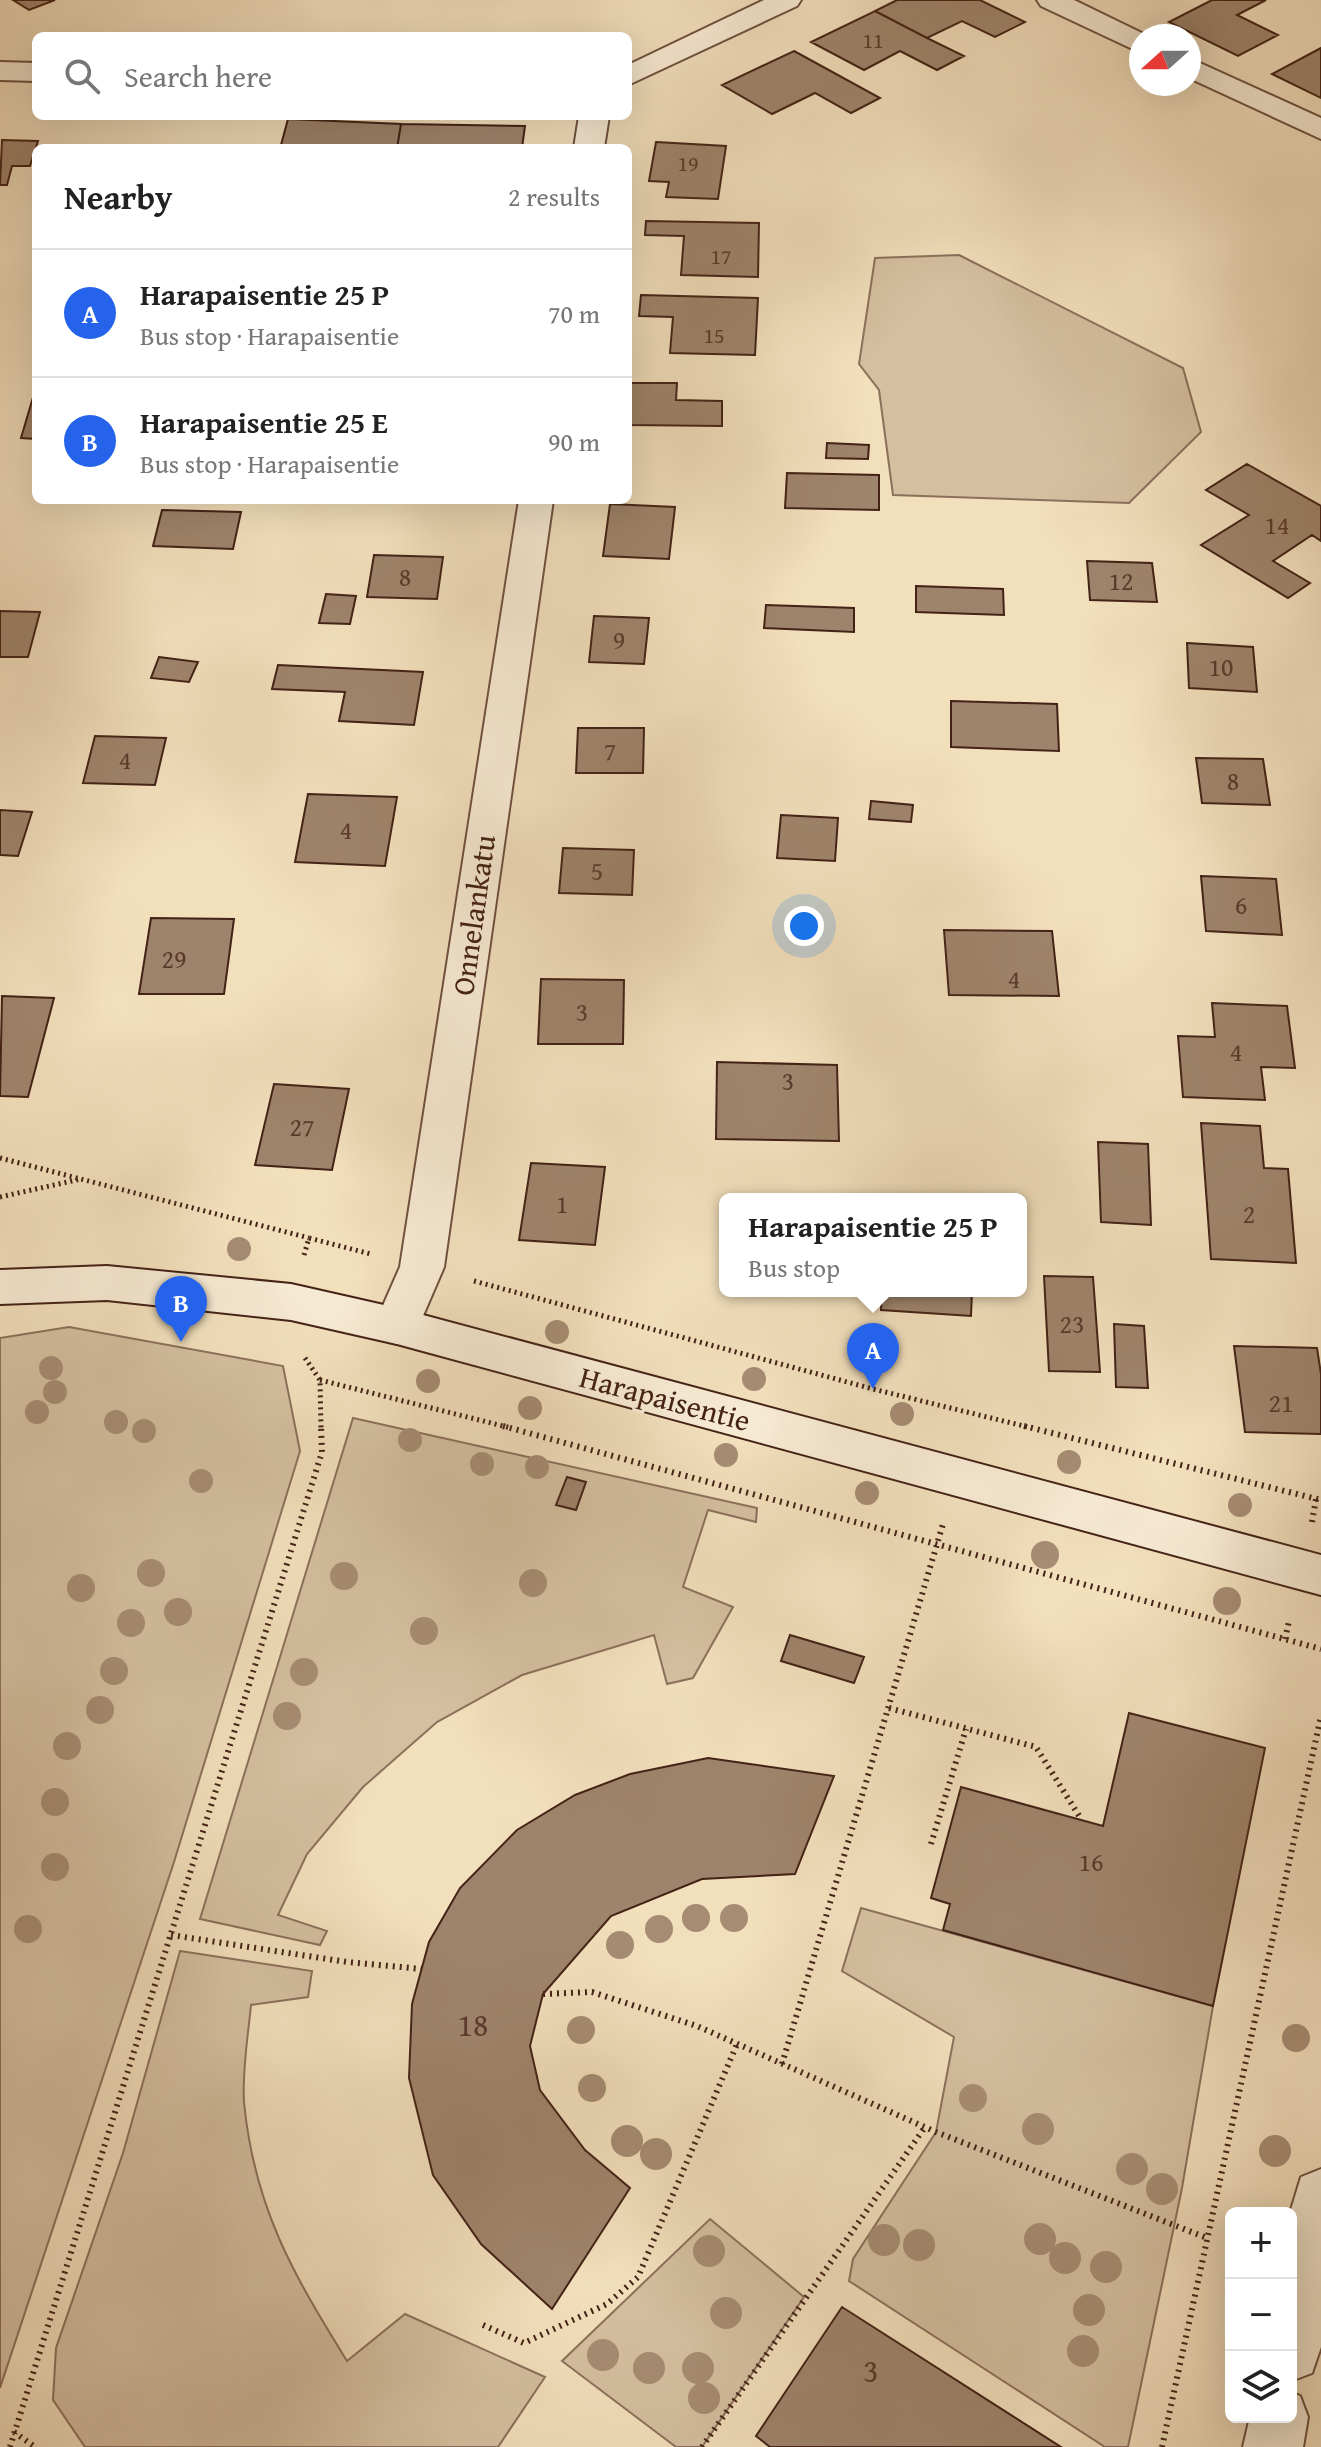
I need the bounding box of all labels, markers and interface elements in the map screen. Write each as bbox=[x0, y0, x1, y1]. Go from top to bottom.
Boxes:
house number: 11 bbox=[862, 24, 884, 56]
north arrow bbox=[1129, 24, 1201, 96]
search box bbox=[32, 32, 632, 120]
icon: search bbox=[60, 54, 104, 98]
text: Search here bbox=[124, 54, 272, 98]
house number: 19 bbox=[677, 147, 699, 179]
text: Nearby bbox=[64, 172, 173, 221]
text: 2 results bbox=[508, 177, 600, 216]
house number: 17 bbox=[710, 240, 732, 272]
text: Harapaisentie 25 P bbox=[140, 272, 389, 316]
text: A bbox=[82, 294, 98, 333]
text: 70 m bbox=[548, 294, 600, 333]
text: Bus stop · Harapaisentie bbox=[140, 316, 399, 355]
house number: 15 bbox=[703, 319, 725, 351]
text: Harapaisentie 25 E bbox=[140, 400, 388, 444]
text: B bbox=[82, 422, 98, 461]
text: 90 m bbox=[548, 422, 600, 461]
text: Bus stop · Harapaisentie bbox=[140, 444, 399, 483]
house number: 14 bbox=[1264, 505, 1290, 544]
house number: 8 bbox=[399, 557, 411, 596]
house number: 12 bbox=[1108, 561, 1134, 600]
house number: 9 bbox=[613, 620, 625, 659]
house number: 10 bbox=[1208, 647, 1234, 686]
house number: 7 bbox=[604, 731, 616, 770]
house number: 4 bbox=[119, 740, 131, 779]
house number: 8 bbox=[1227, 761, 1239, 800]
house number: 4 bbox=[340, 810, 352, 849]
street label: Onnelankatu bbox=[440, 831, 506, 998]
house number: 5 bbox=[591, 851, 603, 890]
house number: 6 bbox=[1235, 885, 1247, 924]
your location bbox=[784, 906, 824, 946]
house number: 29 bbox=[161, 939, 187, 978]
house number: 4 bbox=[1008, 959, 1020, 998]
house number: 3 bbox=[576, 992, 588, 1031]
house number: 4 bbox=[1230, 1032, 1242, 1071]
house number: 3 bbox=[782, 1061, 794, 1100]
house number: 27 bbox=[289, 1107, 315, 1146]
house number: 1 bbox=[556, 1184, 568, 1223]
popup bbox=[719, 1193, 1027, 1297]
house number: 2 bbox=[1243, 1194, 1255, 1233]
text: Harapaisentie 25 P bbox=[748, 1204, 998, 1248]
text: Bus stop bbox=[748, 1248, 840, 1287]
pin: B bbox=[155, 1276, 207, 1342]
house number: 23 bbox=[1059, 1304, 1085, 1343]
pin: A bbox=[847, 1323, 899, 1389]
street label: Harapaisentie bbox=[575, 1354, 756, 1442]
house number: 21 bbox=[1268, 1383, 1294, 1422]
house number: 16 bbox=[1078, 1842, 1104, 1881]
house number: 18 bbox=[458, 2001, 488, 2048]
map controls bbox=[1225, 2207, 1297, 2423]
button: + bbox=[1225, 2207, 1297, 2279]
button: − bbox=[1225, 2279, 1297, 2351]
house number: 3 bbox=[863, 2347, 879, 2394]
button: layers bbox=[1225, 2351, 1297, 2423]

